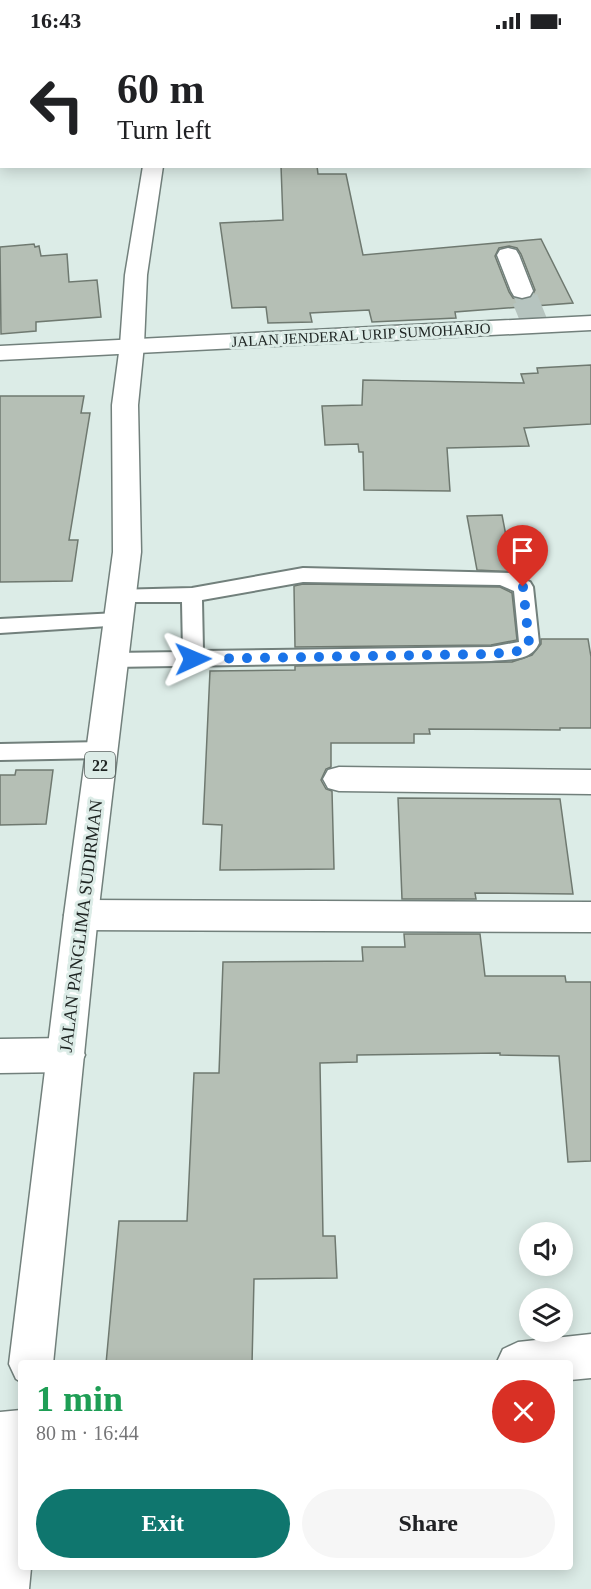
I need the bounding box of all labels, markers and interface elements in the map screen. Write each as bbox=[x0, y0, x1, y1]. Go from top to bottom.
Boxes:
text: 16:43 bbox=[30, 8, 81, 33]
icon: left bbox=[18, 66, 96, 144]
text: 60 m bbox=[117, 66, 205, 112]
text: Turn left bbox=[117, 115, 211, 145]
street label: JALAN JENDERAL URIP SUMOHARJO bbox=[231, 320, 491, 350]
pin bbox=[497, 525, 548, 587]
icon: arrive bbox=[506, 534, 539, 567]
position arrow bbox=[161, 627, 225, 691]
road number: 22 bbox=[85, 752, 115, 778]
street label: JALAN PANGLIMA SUDIRMAN bbox=[56, 799, 106, 1053]
map controls bbox=[519, 1222, 573, 1342]
button: sound bbox=[519, 1222, 573, 1276]
button: layers bbox=[519, 1288, 573, 1342]
text: 1 min bbox=[36, 1379, 123, 1419]
button: close bbox=[492, 1380, 555, 1443]
text: 80 m · 16:44 bbox=[36, 1422, 139, 1444]
button: Exit bbox=[36, 1489, 290, 1558]
button: Share bbox=[302, 1489, 555, 1558]

